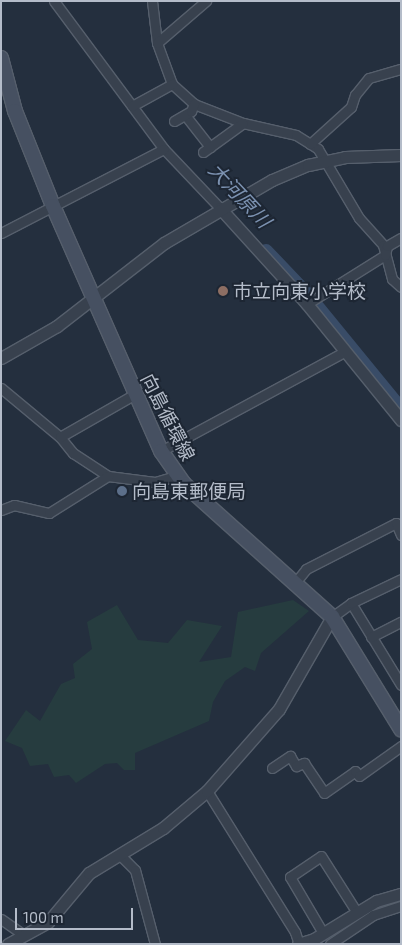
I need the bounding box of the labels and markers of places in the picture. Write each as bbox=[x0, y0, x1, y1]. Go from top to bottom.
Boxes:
place label: 市立向東小学校 bbox=[233, 280, 366, 302]
marker: 市立向東小学校 bbox=[217, 285, 229, 297]
place label: 向島東郵便局 bbox=[132, 480, 246, 502]
marker: 向島東郵便局 bbox=[116, 485, 128, 497]

